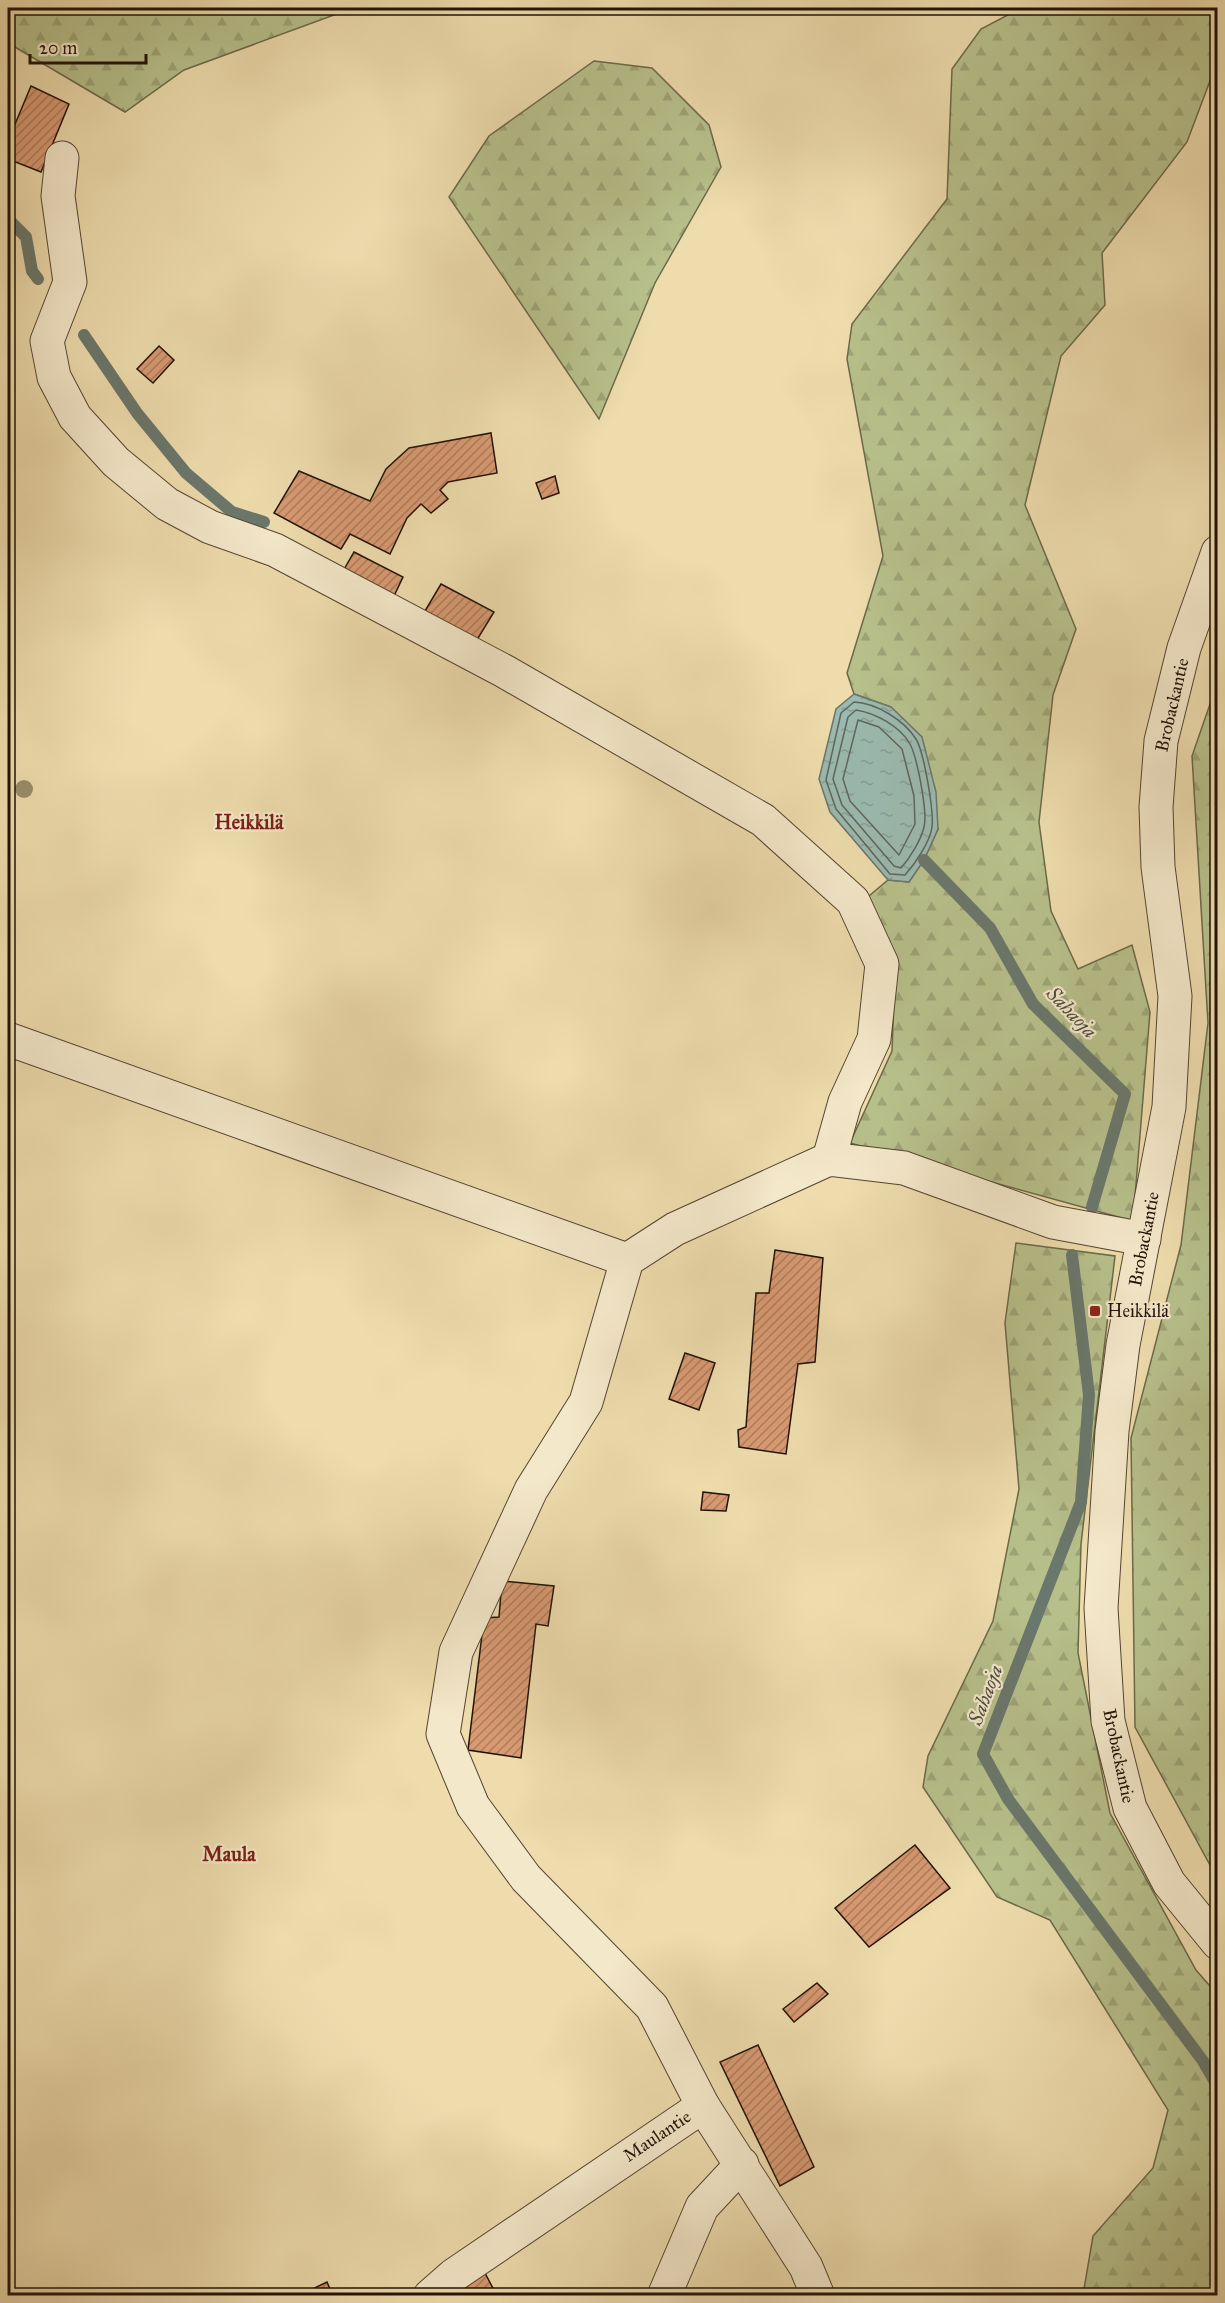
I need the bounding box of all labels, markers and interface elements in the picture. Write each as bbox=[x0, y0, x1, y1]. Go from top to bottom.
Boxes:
scale bar bbox=[30, 27, 146, 65]
text: 20 m bbox=[39, 37, 77, 59]
street label: Brobackantie bbox=[1150, 656, 1194, 754]
district label: Heikkilä bbox=[215, 810, 284, 834]
water label: Sahaoja bbox=[1041, 981, 1102, 1043]
street label: Brobackantie bbox=[1124, 1190, 1164, 1288]
place label: Heikkilä bbox=[1107, 1300, 1169, 1322]
marker: Heikkilä bbox=[1088, 1304, 1102, 1318]
water label: Sahaoja bbox=[962, 1662, 1007, 1729]
street label: Brobackantie bbox=[1098, 1707, 1140, 1805]
district label: Maula bbox=[202, 1842, 256, 1866]
street label: Maulantie bbox=[619, 2105, 695, 2167]

